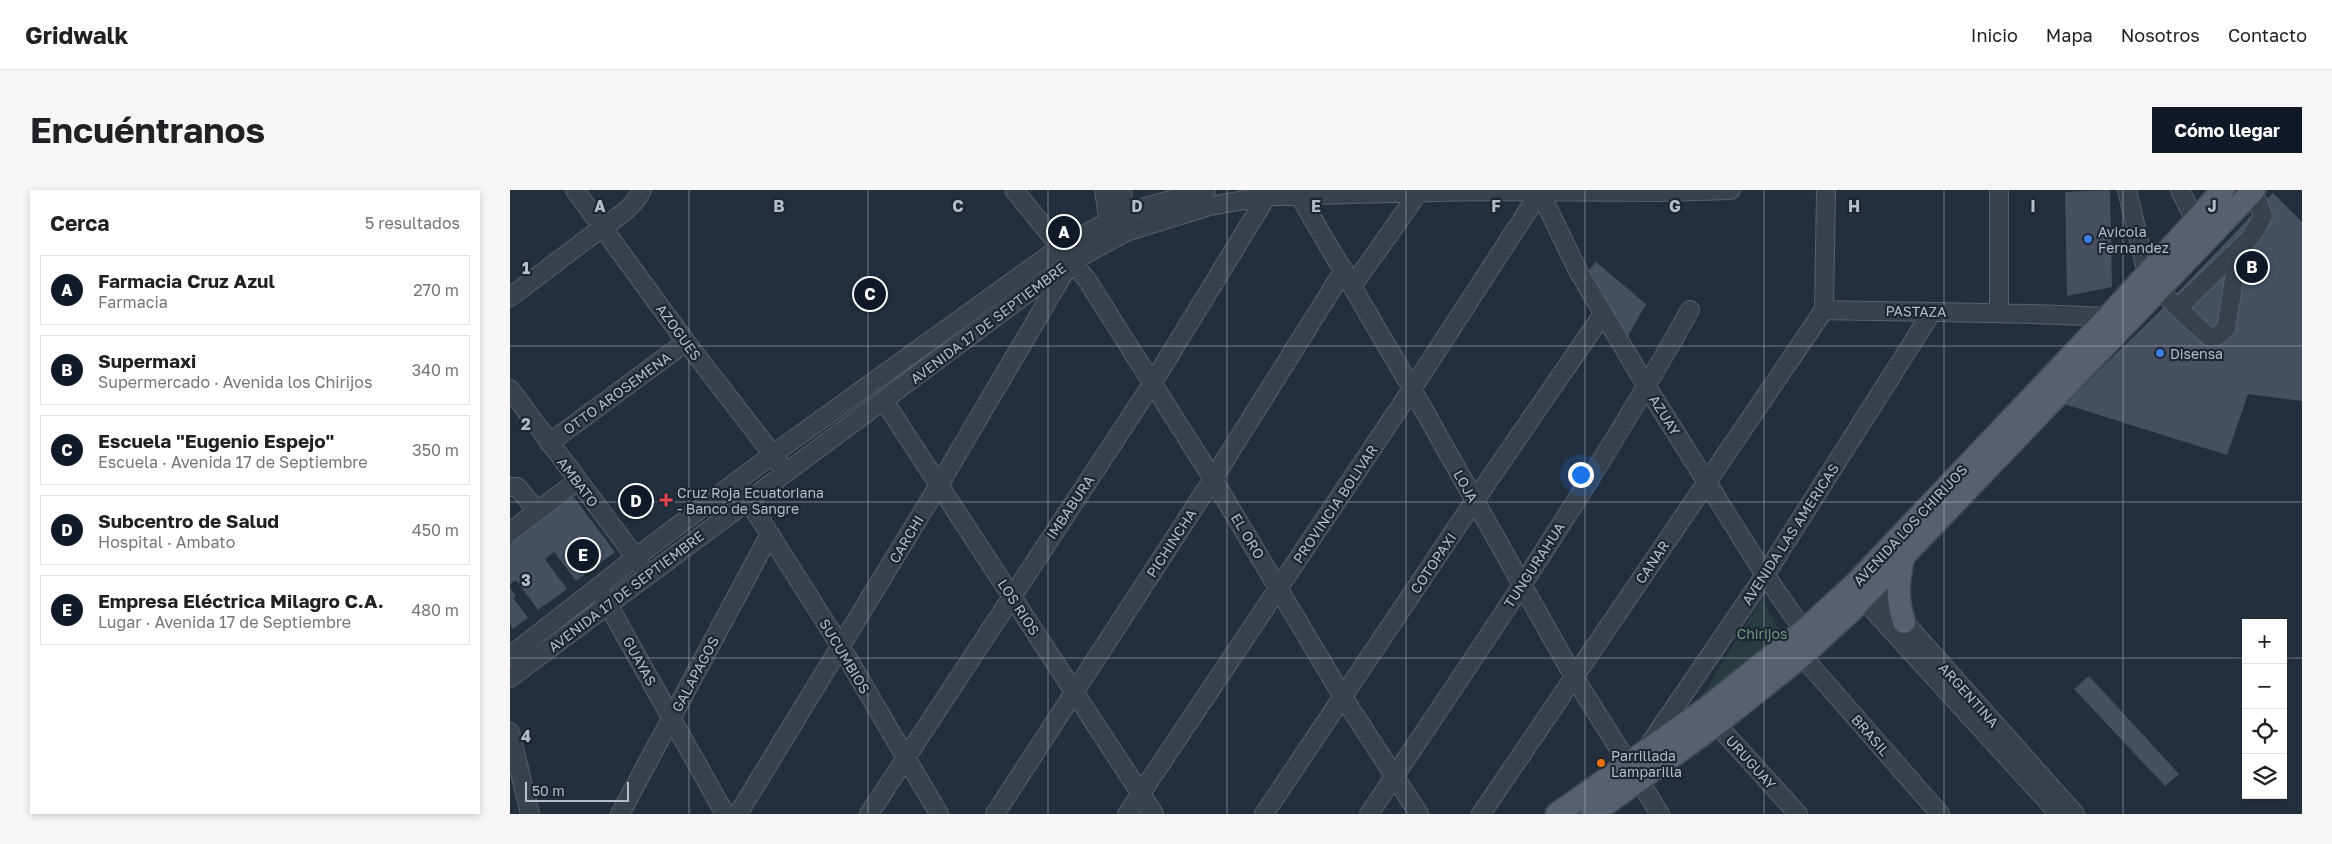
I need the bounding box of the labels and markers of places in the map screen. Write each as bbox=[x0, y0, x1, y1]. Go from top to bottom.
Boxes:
pin: A bbox=[1048, 213, 1080, 251]
place label: Avicola Fernandez bbox=[2098, 223, 2169, 256]
marker: Avicola Fernandez bbox=[2082, 233, 2094, 245]
pin: B bbox=[2236, 248, 2268, 286]
pin: C bbox=[854, 275, 886, 313]
place label: Disensa bbox=[2170, 345, 2223, 362]
marker: Disensa bbox=[2154, 347, 2166, 359]
pin: D bbox=[620, 482, 652, 520]
place label: Cruz Roja Ecuatoriana - Banco de Sangre bbox=[677, 484, 824, 517]
marker: Cruz Roja Ecuatoriana - Banco de Sangre bbox=[659, 493, 673, 507]
pin: E bbox=[567, 536, 599, 574]
place label: Parrillada Lamparilla bbox=[1611, 747, 1682, 780]
marker: Parrillada Lamparilla bbox=[1595, 757, 1607, 769]

